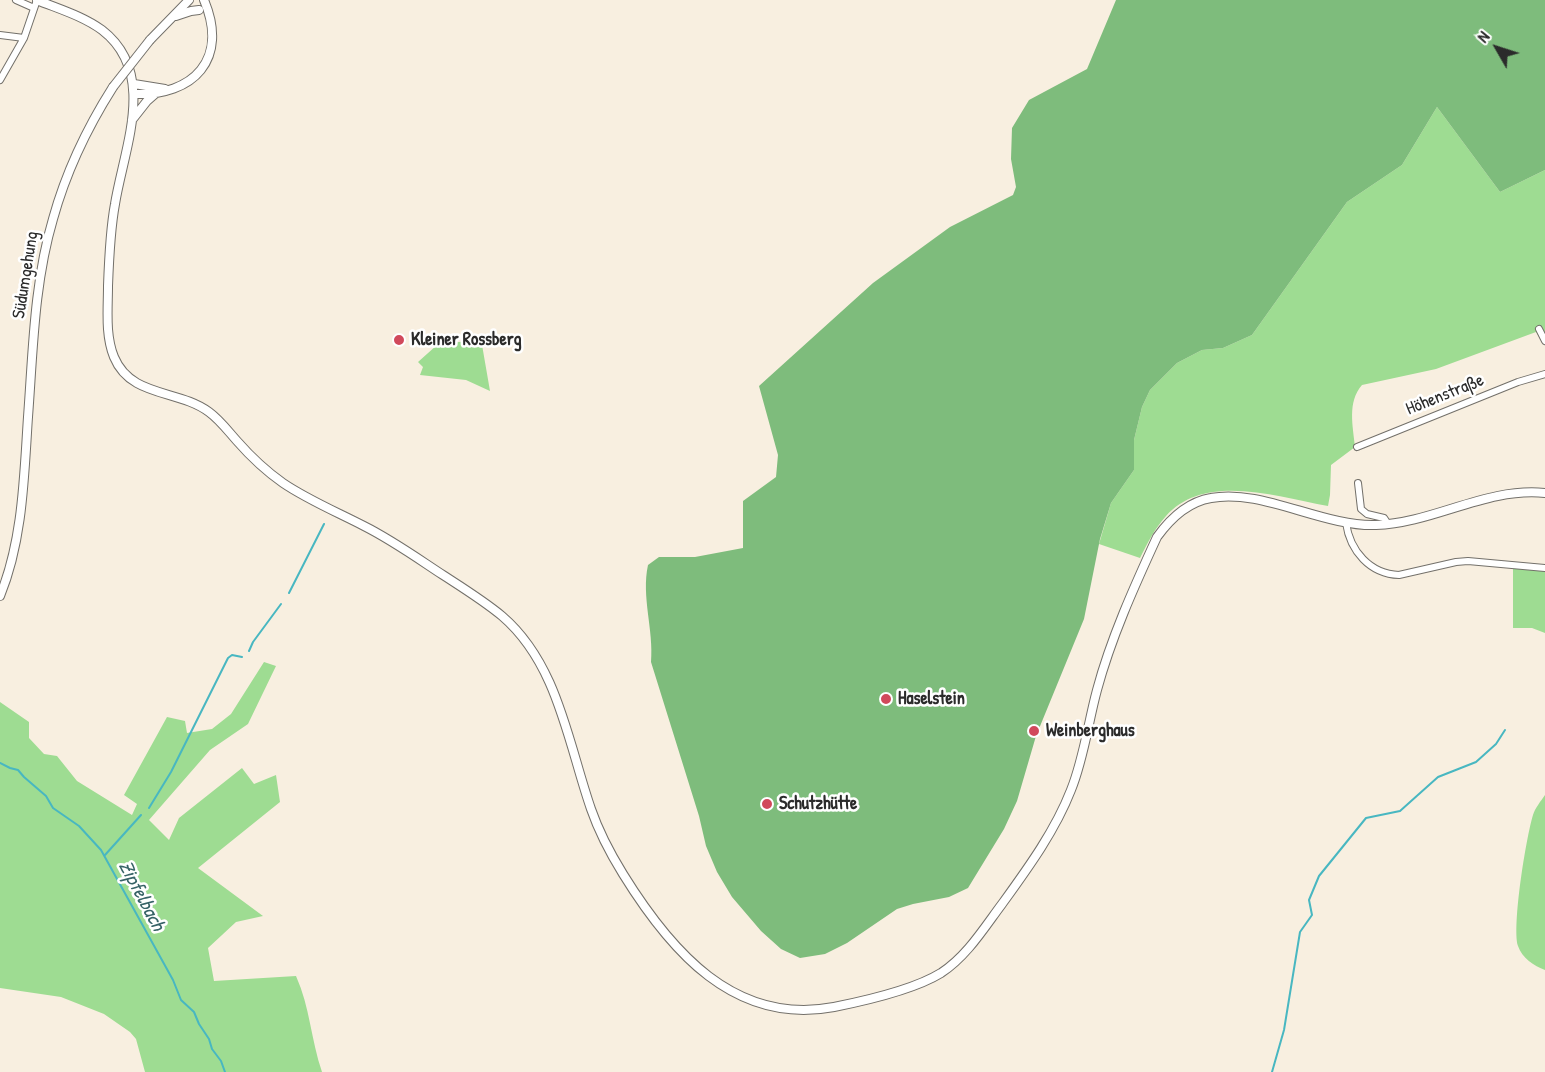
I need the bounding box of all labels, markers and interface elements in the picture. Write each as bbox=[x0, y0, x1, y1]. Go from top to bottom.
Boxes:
north arrow bbox=[1467, 18, 1527, 78]
text: N bbox=[1472, 26, 1494, 47]
street label: Südumgehung bbox=[8, 230, 44, 320]
place label: Kleiner Rossberg bbox=[411, 329, 522, 351]
marker: Kleiner Rossberg bbox=[392, 333, 406, 347]
street label: Höhenstraße bbox=[1403, 370, 1487, 420]
place label: Haselstein bbox=[898, 688, 965, 710]
marker: Haselstein bbox=[879, 692, 893, 706]
place label: Weinberghaus bbox=[1046, 720, 1135, 742]
marker: Weinberghaus bbox=[1027, 724, 1041, 738]
place label: Schutzhütte bbox=[779, 793, 857, 815]
marker: Schutzhütte bbox=[760, 797, 774, 811]
water label: Zipfelbach bbox=[113, 857, 169, 935]

